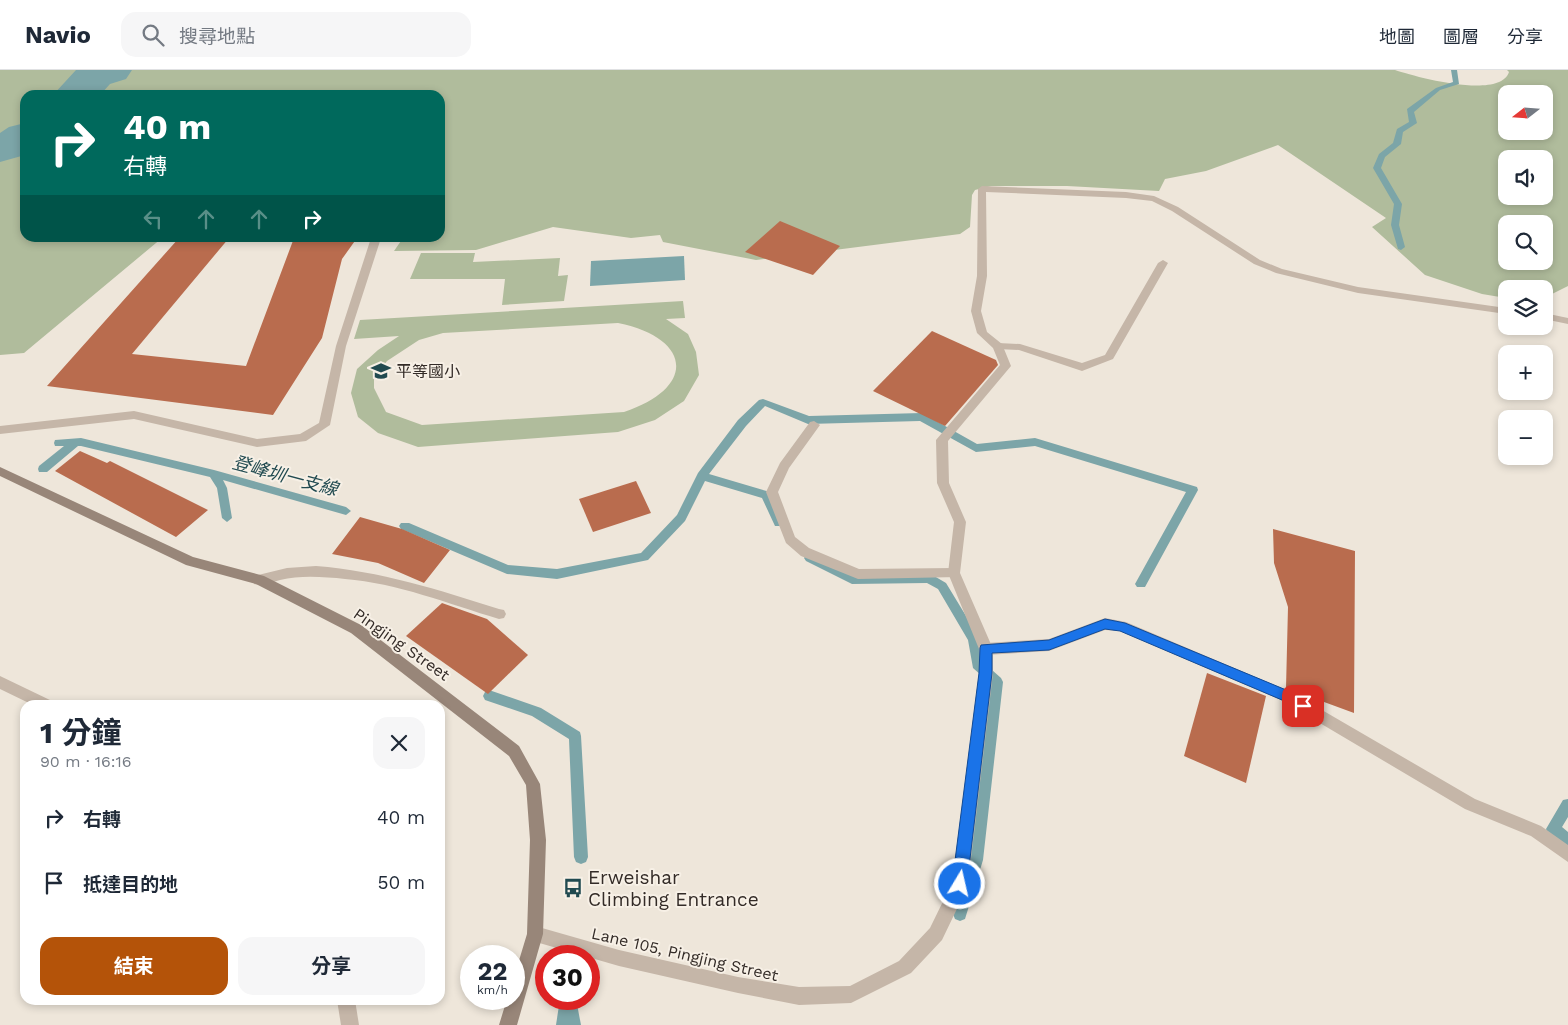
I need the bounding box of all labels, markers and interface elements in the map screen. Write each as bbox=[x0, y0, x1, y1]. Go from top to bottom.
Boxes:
search box bbox=[121, 12, 471, 57]
text: Navio bbox=[25, 21, 91, 49]
icon: search bbox=[139, 21, 167, 49]
text: 搜尋地點 bbox=[179, 25, 255, 48]
text: 地圖 bbox=[1379, 26, 1415, 47]
text: 圖層 bbox=[1443, 26, 1479, 47]
text: 分享 bbox=[1507, 26, 1543, 47]
north arrow bbox=[1498, 85, 1552, 140]
map controls bbox=[1498, 85, 1553, 465]
text: 40 m bbox=[123, 106, 211, 148]
icon: right bbox=[40, 110, 105, 175]
button: sound bbox=[1498, 150, 1553, 205]
text: 右轉 bbox=[123, 154, 167, 179]
icon: left bbox=[139, 205, 167, 233]
icon: ahead bbox=[192, 205, 220, 233]
icon: ahead bbox=[245, 205, 273, 233]
icon: right bbox=[298, 205, 326, 233]
button: search bbox=[1498, 215, 1553, 270]
button: layers bbox=[1498, 280, 1553, 335]
button: + bbox=[1498, 345, 1553, 400]
school or university icon: 平等國小 bbox=[370, 360, 392, 382]
place label: 平等國小 bbox=[396, 362, 460, 381]
button: − bbox=[1498, 410, 1553, 465]
water label: 登峰圳一支線 bbox=[230, 451, 342, 500]
street label: Pingjing Street bbox=[350, 604, 454, 685]
pin bbox=[1282, 685, 1324, 727]
icon: arrive bbox=[1289, 692, 1317, 720]
text: 1 分鐘 bbox=[40, 715, 122, 750]
button: close bbox=[373, 717, 425, 769]
text: 90 m · 16:16 bbox=[40, 752, 131, 771]
icon: right bbox=[40, 804, 68, 832]
text: 40 m bbox=[377, 806, 425, 829]
text: 右轉 bbox=[83, 808, 121, 831]
position arrow bbox=[933, 857, 985, 909]
place label: Erweishar Climbing Entrance bbox=[588, 866, 759, 911]
icon: arrive bbox=[40, 869, 68, 897]
text: 50 m bbox=[378, 871, 425, 894]
text: 抵達目的地 bbox=[83, 873, 178, 896]
bus stop icon: Erweishar Climbing Entrance bbox=[562, 877, 584, 899]
street label: Lane 105, Pingjing Street bbox=[590, 924, 780, 985]
button: 結束 bbox=[40, 937, 228, 995]
button: 分享 bbox=[238, 937, 425, 995]
speed limit sign: 30 bbox=[535, 945, 600, 1010]
text: 22 bbox=[478, 957, 507, 986]
text: km/h bbox=[477, 983, 508, 997]

